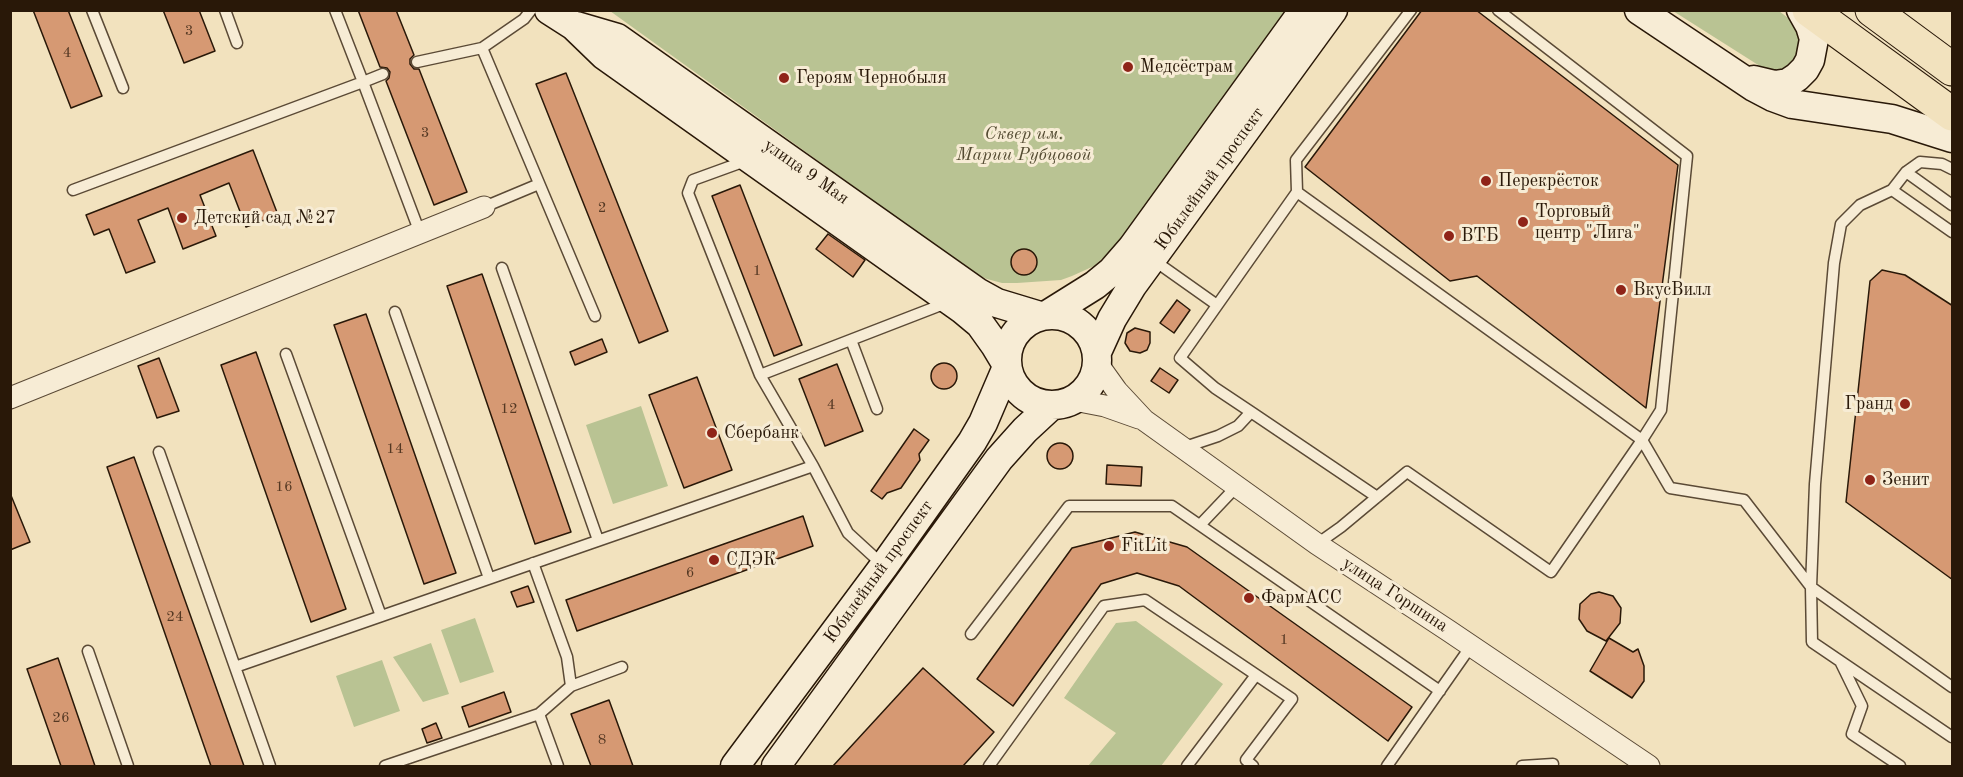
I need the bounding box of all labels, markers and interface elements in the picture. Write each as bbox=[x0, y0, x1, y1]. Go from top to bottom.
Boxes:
house number: 3 bbox=[185, 22, 193, 40]
house number: 4 bbox=[63, 44, 71, 62]
place label: Медсёстрам bbox=[1140, 56, 1233, 78]
marker: Медсёстрам bbox=[1121, 60, 1135, 74]
place label: Героям Чернобыля bbox=[796, 67, 947, 89]
marker: Героям Чернобыля bbox=[777, 71, 791, 85]
street label: Юбилейный проспект bbox=[1151, 103, 1269, 255]
park label: Сквер им. Марии Рубцовой bbox=[956, 123, 1092, 166]
house number: 3 bbox=[421, 124, 429, 142]
street label: улица 9 Мая bbox=[759, 135, 853, 209]
place label: Перекрёсток bbox=[1498, 170, 1599, 192]
marker: Перекрёсток bbox=[1479, 174, 1493, 188]
house number: 2 bbox=[598, 199, 606, 217]
place label: Торговый центр "Лига" bbox=[1535, 201, 1640, 244]
place label: Детский сад №27 bbox=[194, 207, 336, 229]
marker: Детский сад №27 bbox=[175, 211, 189, 225]
marker: Торговый центр "Лига" bbox=[1516, 215, 1530, 229]
place label: ВТБ bbox=[1461, 225, 1499, 247]
marker: ВТБ bbox=[1442, 229, 1456, 243]
house number: 1 bbox=[753, 262, 761, 280]
place label: ВкусВилл bbox=[1633, 279, 1711, 301]
marker: ВкусВилл bbox=[1614, 283, 1628, 297]
place label: Гранд bbox=[1844, 393, 1893, 415]
house number: 4 bbox=[827, 396, 835, 414]
marker: Гранд bbox=[1898, 397, 1912, 411]
house number: 12 bbox=[500, 400, 518, 418]
place label: Сбербанк bbox=[724, 422, 799, 444]
marker: Сбербанк bbox=[705, 426, 719, 440]
house number: 14 bbox=[386, 440, 404, 458]
place label: Зенит bbox=[1882, 469, 1930, 491]
marker: Зенит bbox=[1863, 473, 1877, 487]
house number: 16 bbox=[275, 478, 293, 496]
street label: Юбилейный проспект bbox=[820, 496, 938, 648]
place label: FitLit bbox=[1121, 535, 1168, 557]
marker: FitLit bbox=[1102, 539, 1116, 553]
place label: СДЭК bbox=[726, 549, 776, 571]
marker: СДЭК bbox=[707, 553, 721, 567]
street label: улица Горшина bbox=[1338, 553, 1452, 637]
house number: 6 bbox=[686, 564, 694, 582]
place label: ФармАСС bbox=[1261, 587, 1342, 609]
marker: ФармАСС bbox=[1242, 591, 1256, 605]
house number: 24 bbox=[166, 608, 184, 626]
house number: 1 bbox=[1280, 631, 1288, 649]
house number: 26 bbox=[52, 709, 70, 727]
house number: 8 bbox=[598, 731, 606, 749]

